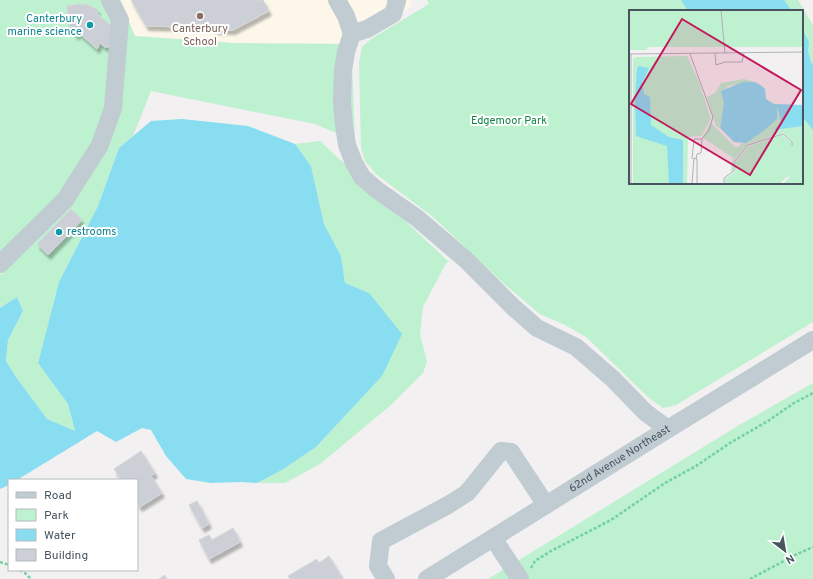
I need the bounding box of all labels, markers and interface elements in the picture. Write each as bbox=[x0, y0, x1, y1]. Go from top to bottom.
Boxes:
inset map bbox=[629, 10, 803, 184]
marker: Canterbury School bbox=[195, 11, 205, 21]
place label: Canterbury marine science bbox=[8, 12, 82, 39]
marker: Canterbury marine science bbox=[85, 20, 95, 30]
place label: Canterbury School bbox=[172, 22, 228, 49]
park label: Edgemoor Park bbox=[471, 114, 547, 128]
place label: restrooms bbox=[67, 225, 116, 239]
marker: restrooms bbox=[54, 227, 64, 237]
street label: 62nd Avenue Northeast bbox=[566, 422, 673, 496]
legend bbox=[8, 479, 138, 571]
text: Road bbox=[44, 488, 72, 504]
text: Park bbox=[44, 508, 69, 524]
text: Water bbox=[44, 528, 76, 544]
north arrow bbox=[765, 531, 805, 571]
text: Building bbox=[44, 548, 88, 564]
text: N bbox=[783, 551, 797, 567]

